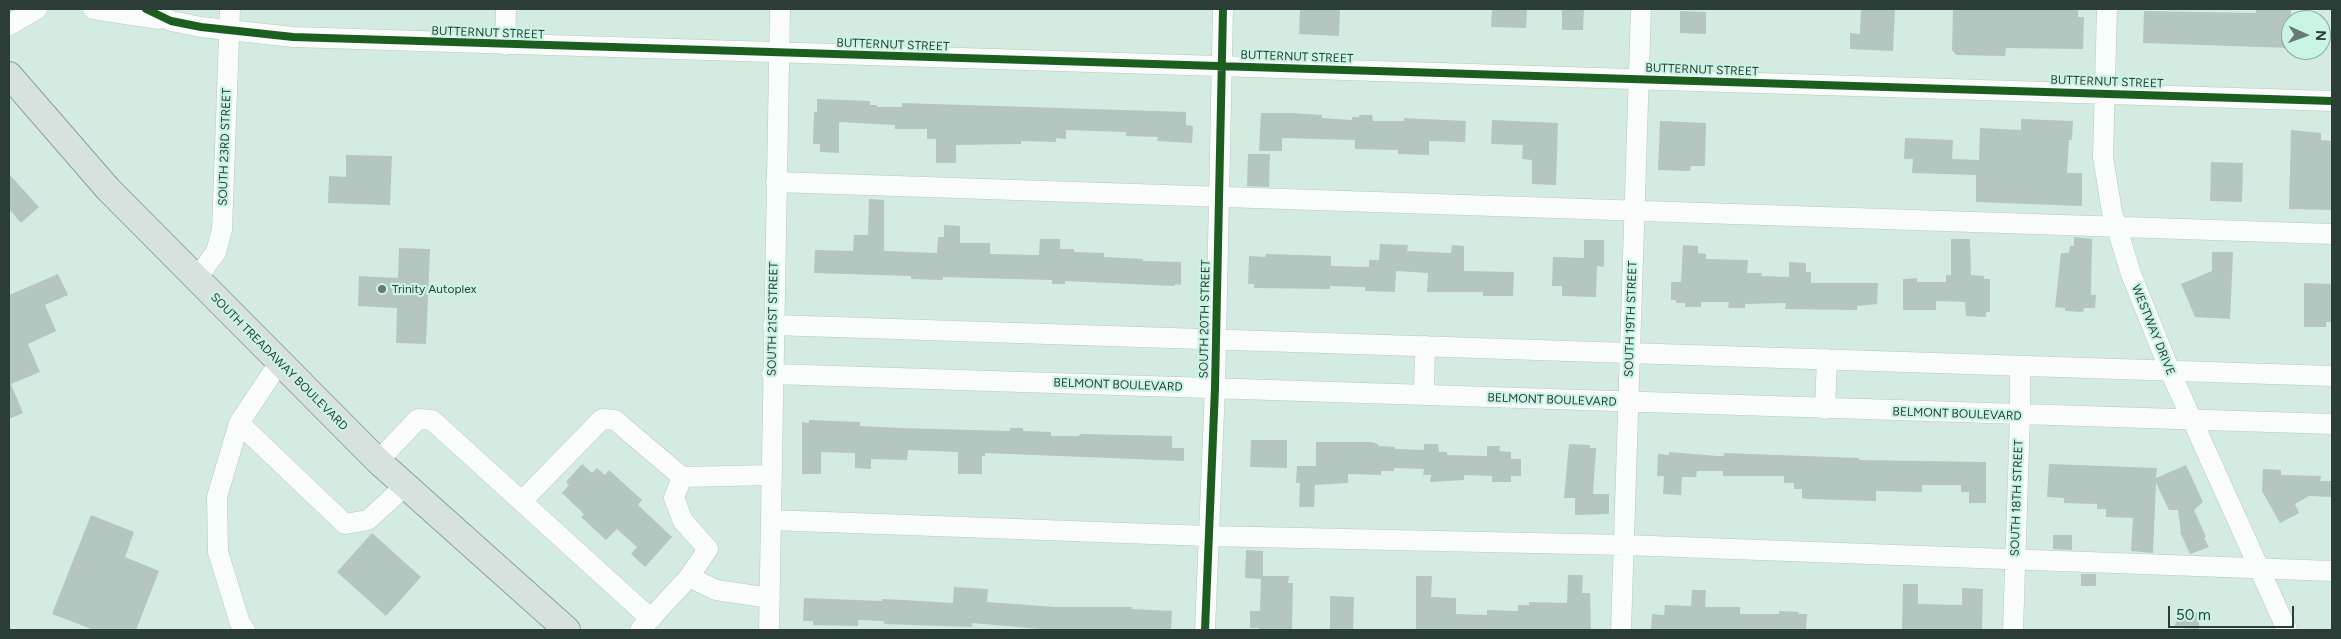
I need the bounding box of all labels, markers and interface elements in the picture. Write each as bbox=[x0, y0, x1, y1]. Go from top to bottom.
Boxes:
north arrow bbox=[2281, 10, 2331, 60]
street label: BUTTERNUT STREET bbox=[431, 24, 545, 42]
text: N bbox=[2312, 30, 2329, 41]
street label: BUTTERNUT STREET bbox=[836, 36, 950, 54]
street label: BUTTERNUT STREET bbox=[1240, 48, 1354, 66]
street label: BUTTERNUT STREET bbox=[1645, 61, 1759, 79]
street label: BUTTERNUT STREET bbox=[2050, 73, 2164, 91]
street label: SOUTH 23RD STREET bbox=[216, 88, 234, 206]
street label: SOUTH 20TH STREET bbox=[1197, 259, 1213, 379]
street label: SOUTH 19TH STREET bbox=[1622, 261, 1640, 377]
street label: SOUTH 21ST STREET bbox=[765, 262, 781, 376]
place label: Trinity Autoplex bbox=[392, 282, 476, 296]
marker: Trinity Autoplex bbox=[376, 283, 388, 295]
street label: WESTWAY DRIVE bbox=[2128, 283, 2178, 377]
street label: SOUTH TREADAWAY BOULEVARD bbox=[207, 290, 351, 434]
street label: BELMONT BOULEVARD bbox=[1053, 376, 1183, 394]
street label: BELMONT BOULEVARD bbox=[1487, 391, 1617, 409]
street label: BELMONT BOULEVARD bbox=[1892, 405, 2022, 423]
street label: SOUTH 18TH STREET bbox=[2008, 439, 2026, 557]
scale bar bbox=[2171, 596, 2297, 628]
text: 50 m bbox=[2176, 606, 2211, 624]

